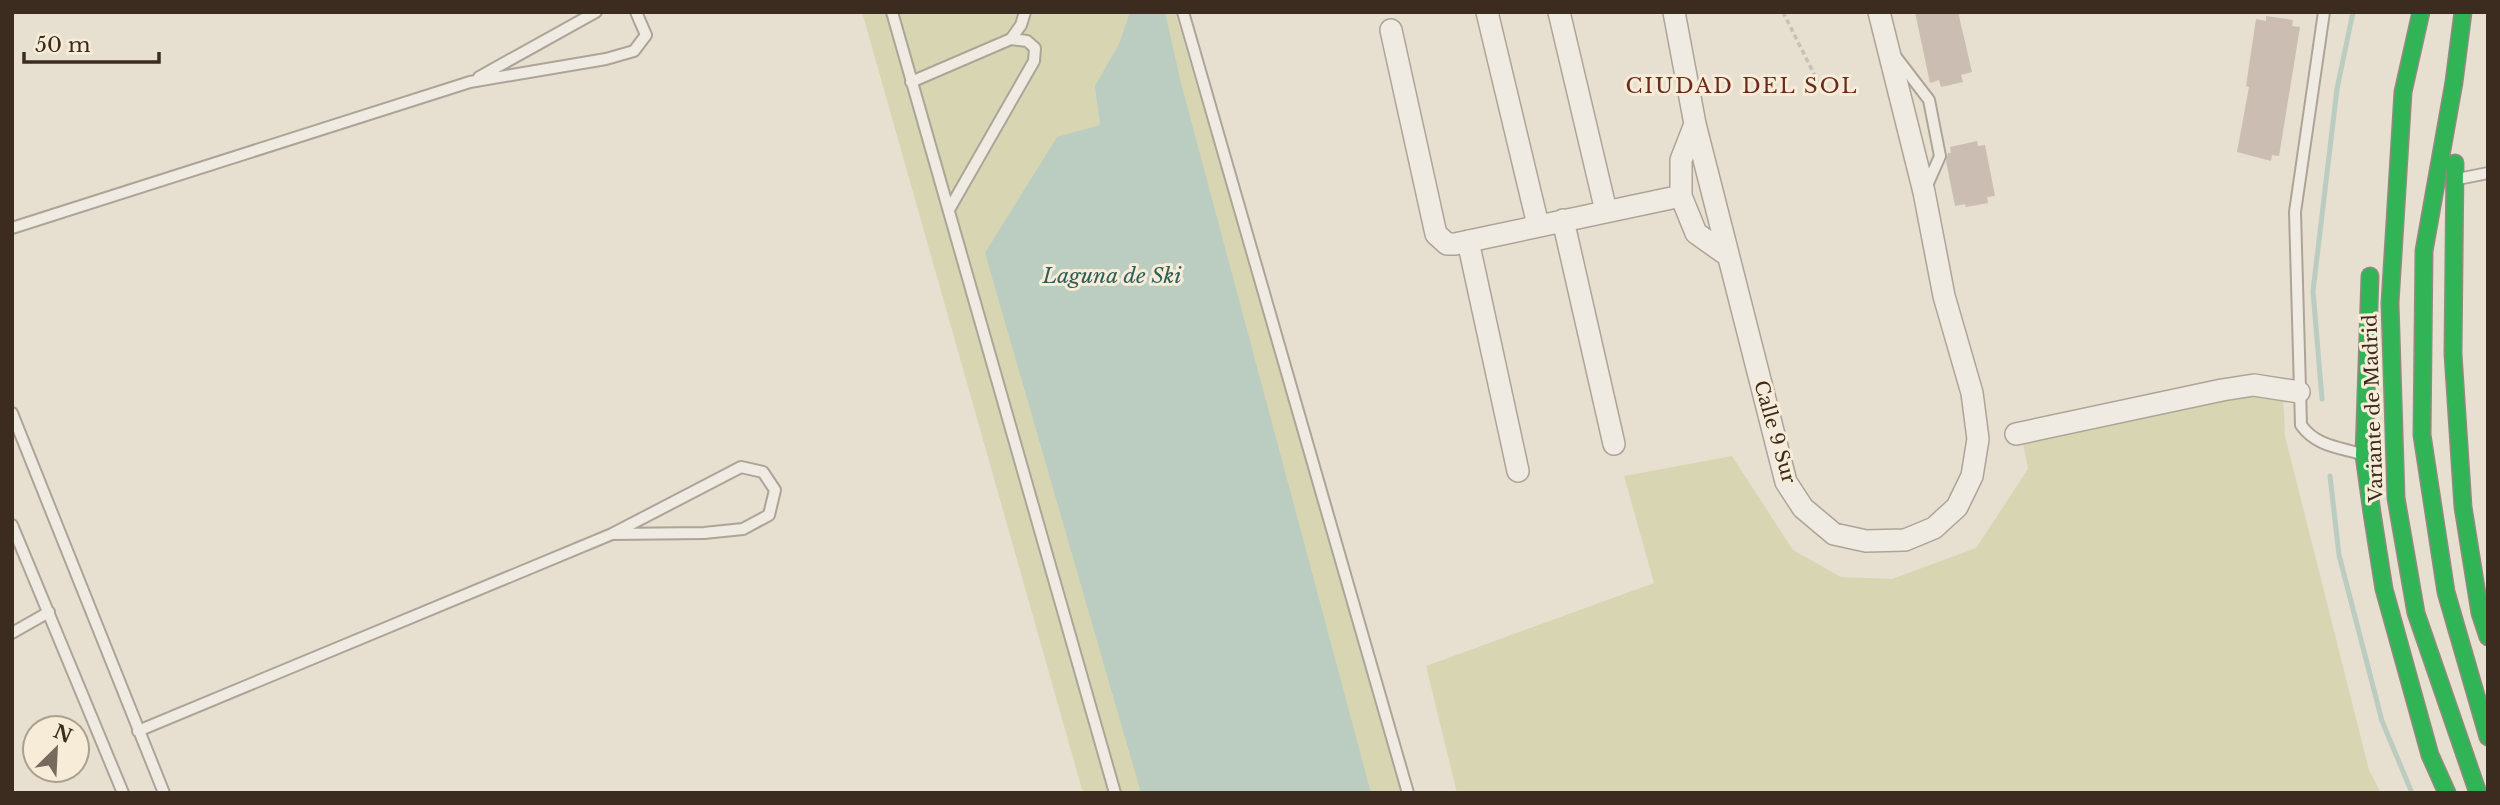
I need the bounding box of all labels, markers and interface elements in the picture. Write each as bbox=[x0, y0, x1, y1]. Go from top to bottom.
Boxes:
scale bar bbox=[24, 21, 159, 65]
text: 50 m bbox=[35, 32, 91, 58]
district label: CIUDAD DEL SOL bbox=[1625, 73, 1859, 99]
water label: Laguna de Ski bbox=[1041, 263, 1182, 289]
street label: Variante de Madrid bbox=[2358, 314, 2388, 503]
street label: Calle 9 Sur bbox=[1749, 378, 1801, 486]
north arrow bbox=[21, 714, 91, 784]
text: N bbox=[50, 720, 76, 748]

